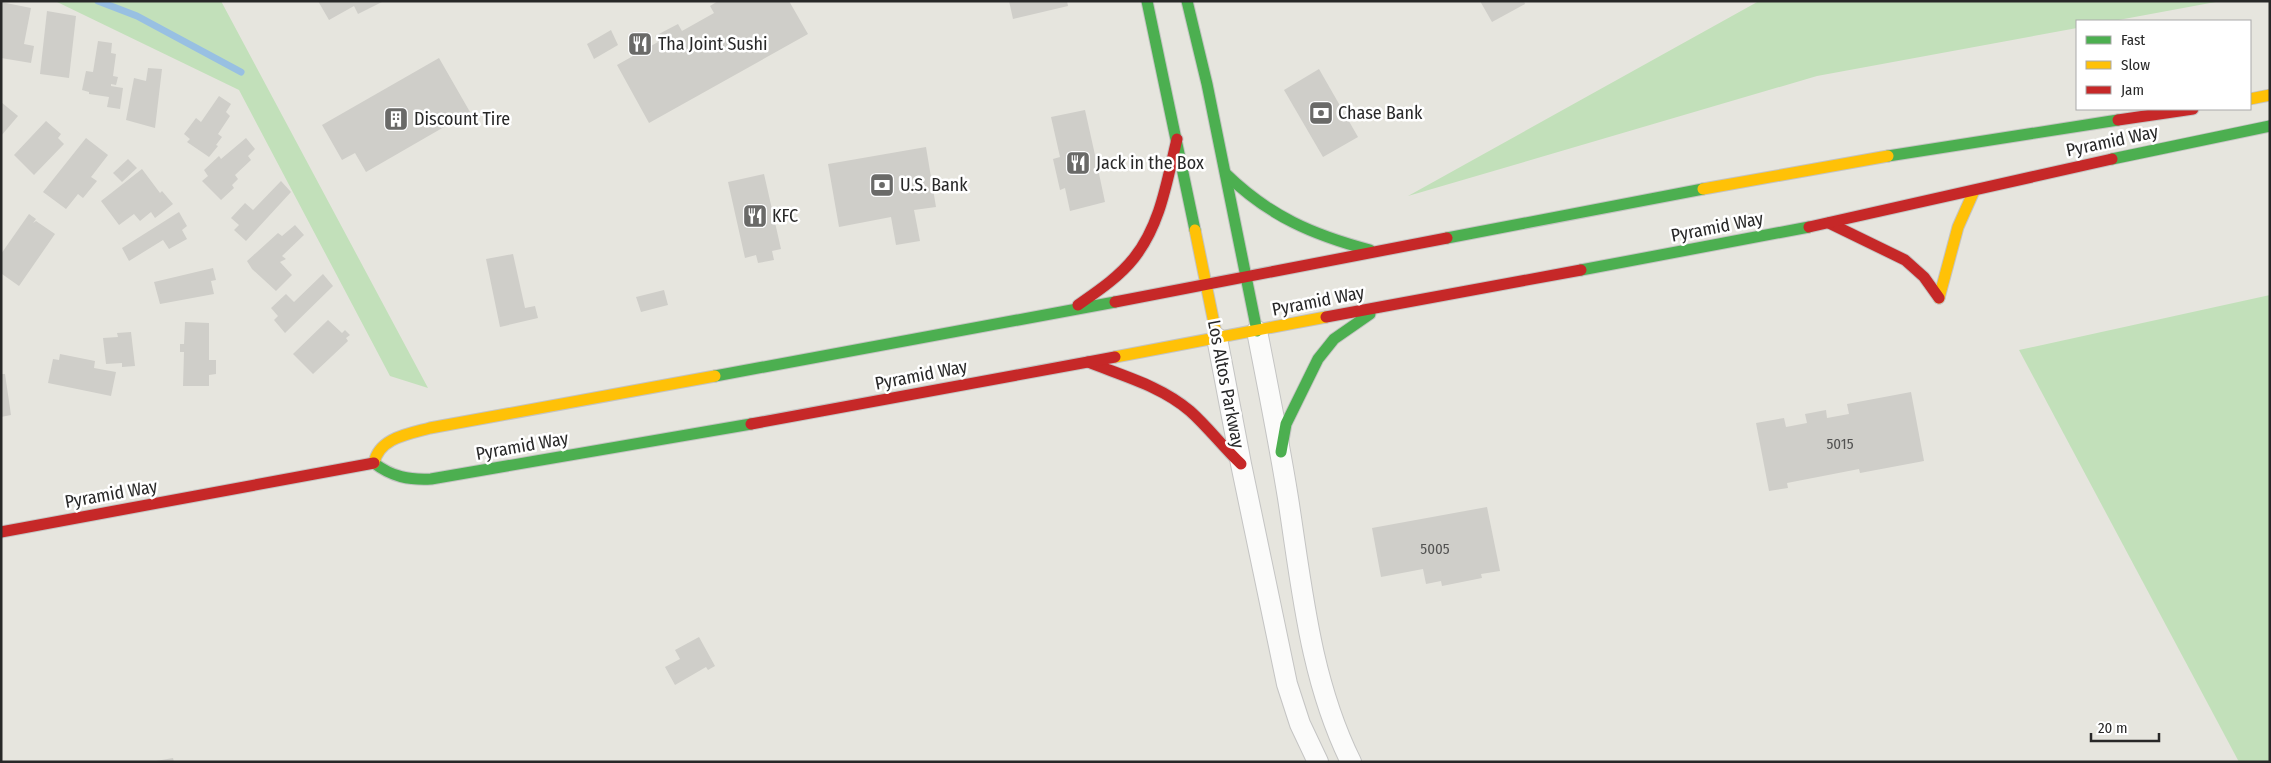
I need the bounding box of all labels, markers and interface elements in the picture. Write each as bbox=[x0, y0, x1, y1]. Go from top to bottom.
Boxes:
legend bbox=[2076, 20, 2251, 110]
restaurant icon: Tha Joint Sushi bbox=[627, 31, 653, 57]
text: Fast bbox=[2121, 31, 2145, 49]
place label: Tha Joint Sushi bbox=[658, 33, 767, 55]
text: Slow bbox=[2121, 56, 2150, 74]
text: Jam bbox=[2121, 81, 2144, 99]
bank icon: Chase Bank bbox=[1308, 100, 1334, 126]
place label: Chase Bank bbox=[1338, 102, 1423, 124]
building icon: Discount Tire bbox=[383, 106, 409, 132]
place label: Discount Tire bbox=[414, 108, 510, 130]
street label: Pyramid Way bbox=[2064, 120, 2160, 162]
restaurant icon: Jack in the Box bbox=[1065, 150, 1091, 176]
place label: Jack in the Box bbox=[1096, 152, 1204, 174]
bank icon: U.S. Bank bbox=[869, 172, 895, 198]
place label: U.S. Bank bbox=[900, 174, 968, 196]
restaurant icon: KFC bbox=[742, 203, 768, 229]
place label: KFC bbox=[772, 205, 798, 227]
street label: Pyramid Way bbox=[1669, 207, 1765, 247]
street label: Pyramid Way bbox=[1270, 281, 1366, 321]
street label: Los Altos Parkway bbox=[1203, 318, 1249, 450]
street label: Pyramid Way bbox=[873, 355, 969, 395]
street label: Pyramid Way bbox=[474, 427, 570, 465]
house number: 5015 bbox=[1826, 435, 1854, 453]
street label: Pyramid Way bbox=[63, 475, 159, 513]
house number: 5005 bbox=[1420, 540, 1450, 558]
scale bar bbox=[2091, 710, 2158, 742]
text: 20 m bbox=[2098, 719, 2128, 737]

